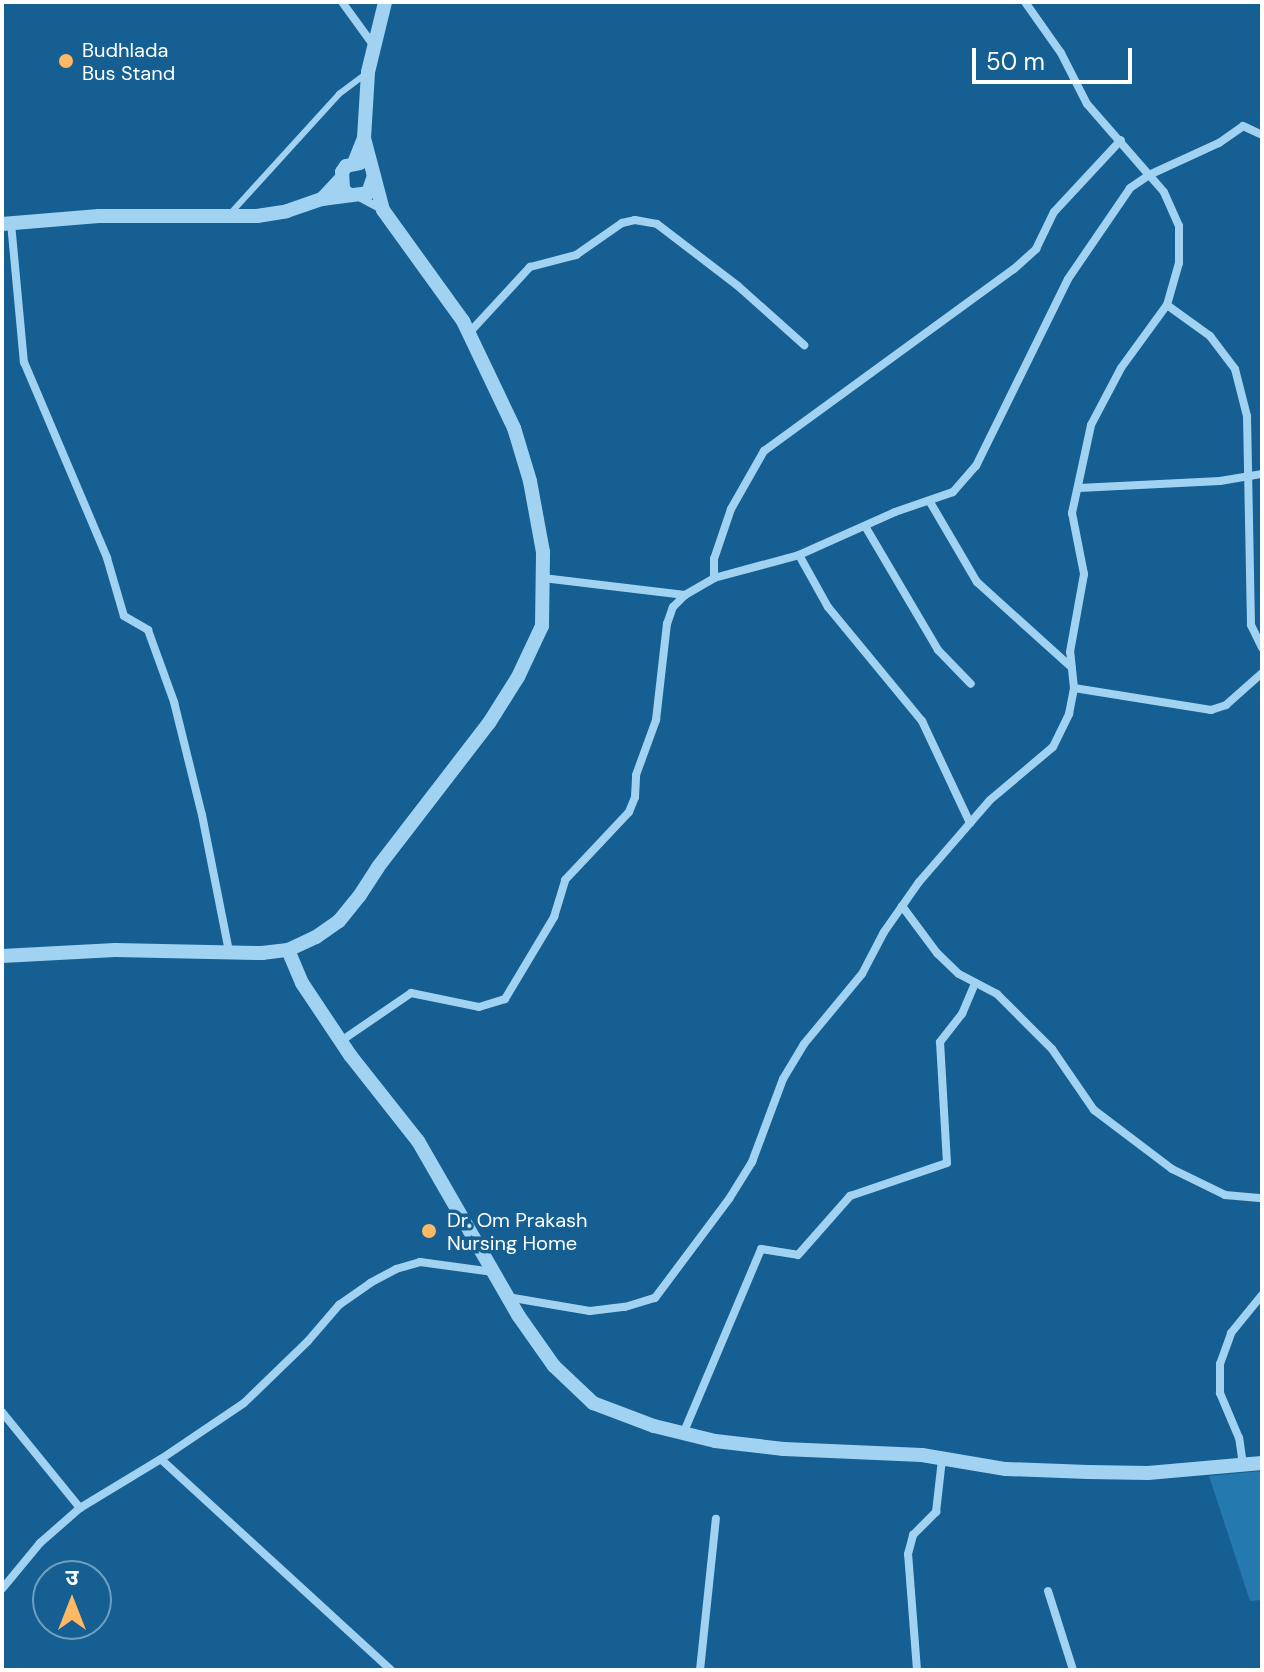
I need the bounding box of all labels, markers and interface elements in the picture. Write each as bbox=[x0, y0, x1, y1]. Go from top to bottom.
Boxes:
scale bar bbox=[976, 32, 1136, 82]
place label: Budhlada Bus Stand bbox=[82, 38, 175, 85]
text: 50 m bbox=[986, 46, 1045, 77]
marker: Budhlada Bus Stand bbox=[57, 52, 75, 70]
place label: Dr. Om Prakash Nursing Home bbox=[447, 1208, 588, 1255]
marker: Dr. Om Prakash Nursing Home bbox=[418, 1220, 440, 1242]
north arrow bbox=[32, 1560, 112, 1640]
text: उ bbox=[66, 1563, 78, 1592]

